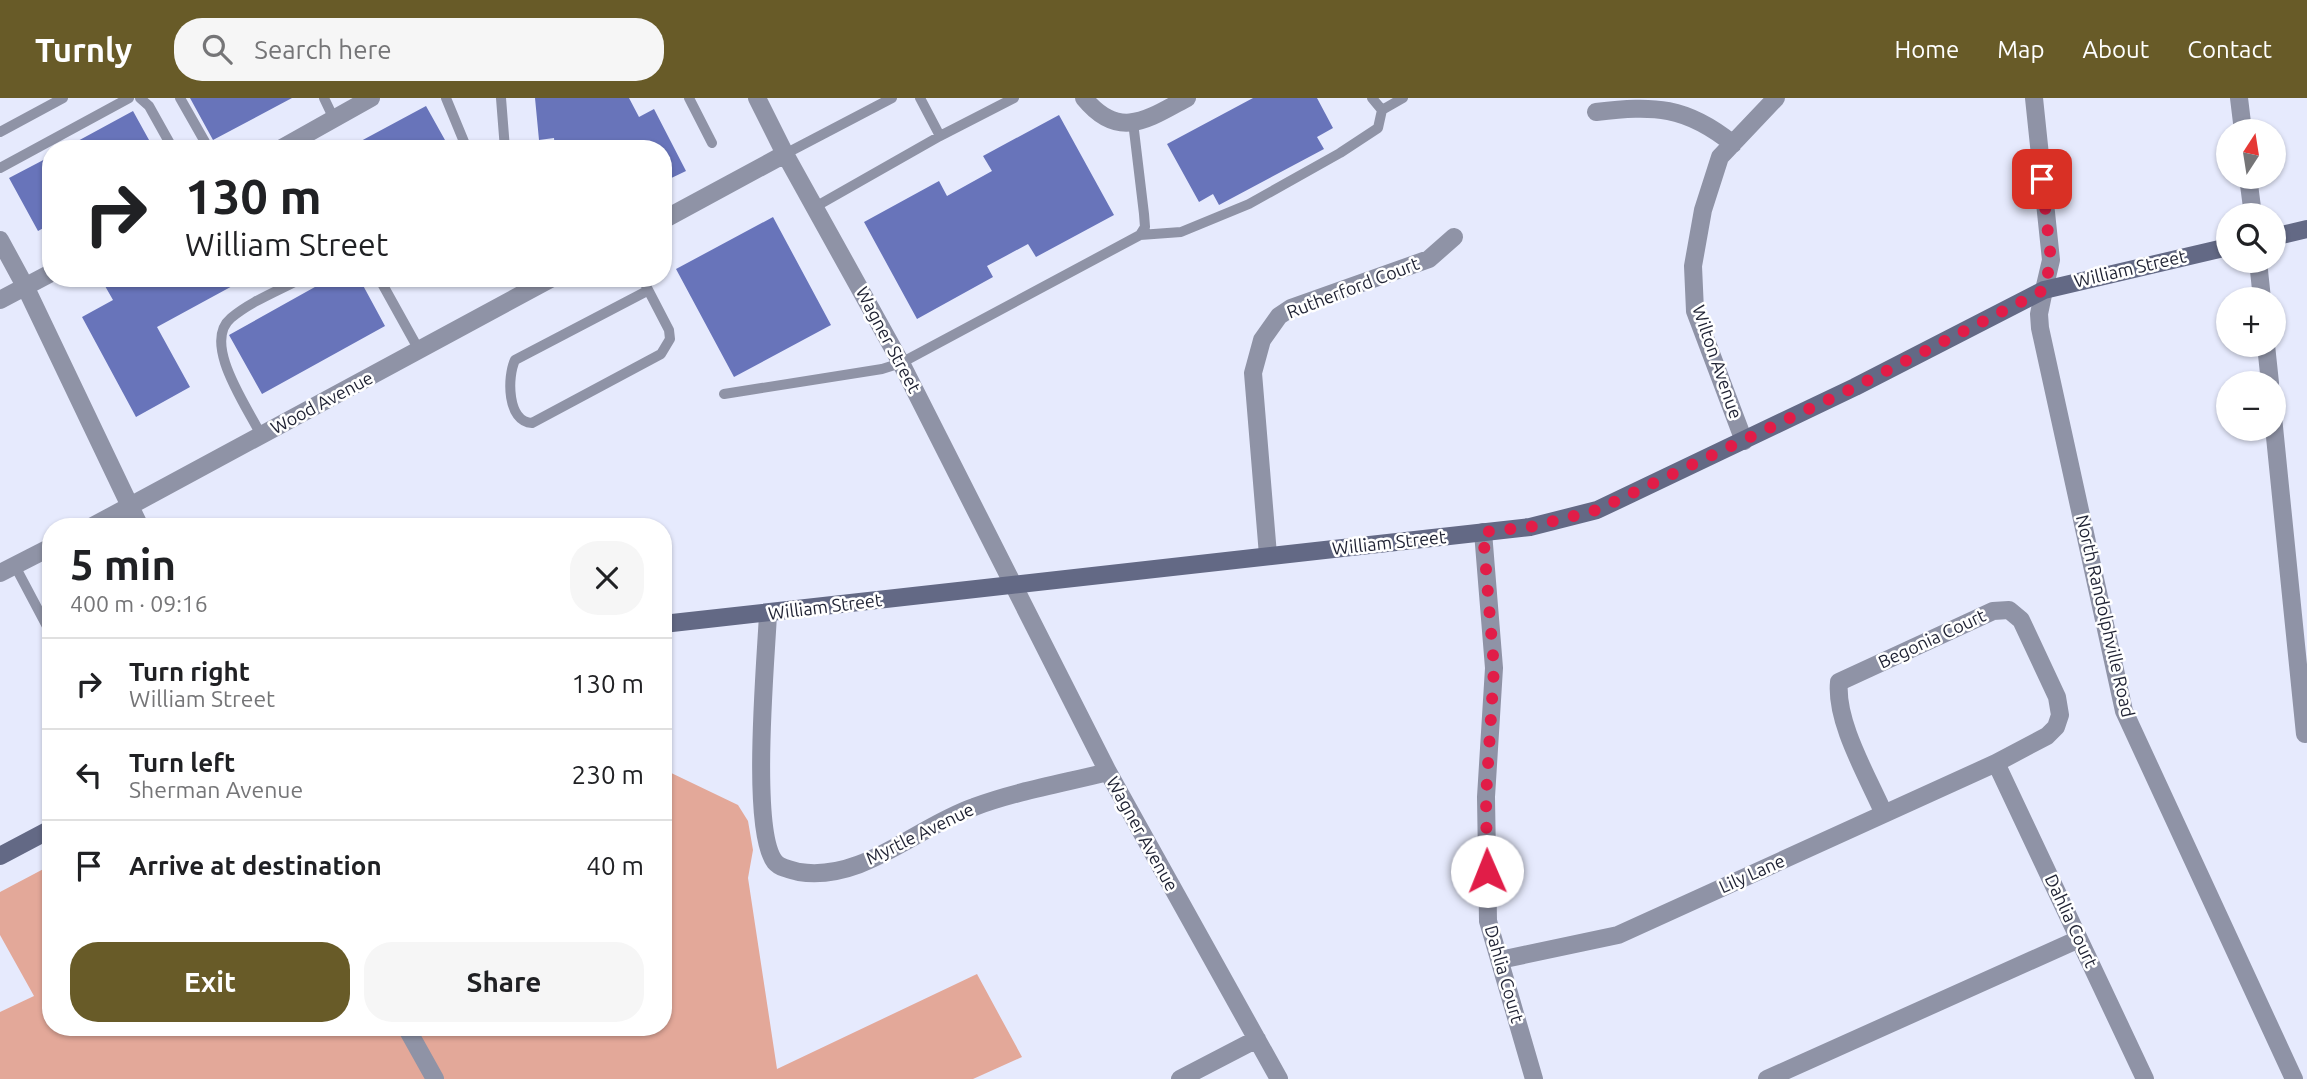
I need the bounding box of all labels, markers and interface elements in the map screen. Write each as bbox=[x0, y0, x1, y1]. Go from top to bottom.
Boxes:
search box bbox=[174, 18, 664, 81]
icon: search bbox=[198, 30, 236, 68]
text: Turnly bbox=[35, 31, 132, 68]
text: Search here bbox=[254, 35, 392, 64]
text: Home bbox=[1894, 36, 1959, 63]
text: Map bbox=[1997, 36, 2044, 63]
text: About bbox=[2082, 36, 2149, 63]
text: Contact bbox=[2187, 36, 2272, 63]
north arrow bbox=[2216, 119, 2286, 189]
map controls bbox=[2216, 119, 2286, 441]
pin bbox=[2012, 149, 2072, 209]
icon: arrive bbox=[2023, 160, 2061, 198]
icon: right bbox=[70, 168, 161, 259]
text: 130 m bbox=[185, 168, 322, 223]
button: search bbox=[2216, 203, 2286, 273]
text: William Street bbox=[185, 226, 388, 262]
street label: William Street bbox=[2072, 245, 2188, 291]
street label: Rutherford Court bbox=[1284, 253, 1422, 322]
street label: Wagner Street bbox=[853, 283, 925, 396]
button: + bbox=[2216, 287, 2286, 357]
street label: Wilton Avenue bbox=[1689, 302, 1747, 421]
street label: Wood Avenue bbox=[267, 367, 376, 437]
button: − bbox=[2216, 371, 2286, 441]
street label: North Randolphville Road bbox=[2073, 513, 2139, 719]
street label: William Street bbox=[1331, 526, 1447, 558]
text: 5 min bbox=[70, 541, 176, 588]
button: close bbox=[570, 541, 644, 615]
street label: William Street bbox=[767, 589, 883, 623]
text: 400 m · 09:16 bbox=[70, 591, 208, 616]
street label: Begonia Court bbox=[1875, 605, 1988, 672]
text: Turn right bbox=[129, 657, 250, 686]
icon: right bbox=[70, 665, 108, 703]
text: 130 m bbox=[572, 669, 644, 698]
text: William Street bbox=[129, 686, 275, 711]
text: Turn left bbox=[129, 748, 235, 777]
icon: left bbox=[70, 756, 108, 794]
text: 230 m bbox=[572, 760, 644, 789]
street label: Wagner Avenue bbox=[1103, 773, 1183, 894]
text: Sherman Avenue bbox=[129, 777, 303, 802]
street label: Myrtle Avenue bbox=[862, 798, 977, 868]
position arrow bbox=[1450, 834, 1524, 908]
icon: arrive bbox=[70, 847, 108, 885]
street label: Lily Lane bbox=[1716, 850, 1787, 896]
text: Arrive at destination bbox=[129, 851, 382, 880]
text: 40 m bbox=[586, 851, 644, 880]
street label: Dahlia Court bbox=[2042, 871, 2102, 970]
street label: Dahlia Court bbox=[1482, 923, 1528, 1025]
button: Exit bbox=[70, 942, 350, 1022]
button: Share bbox=[364, 942, 644, 1022]

